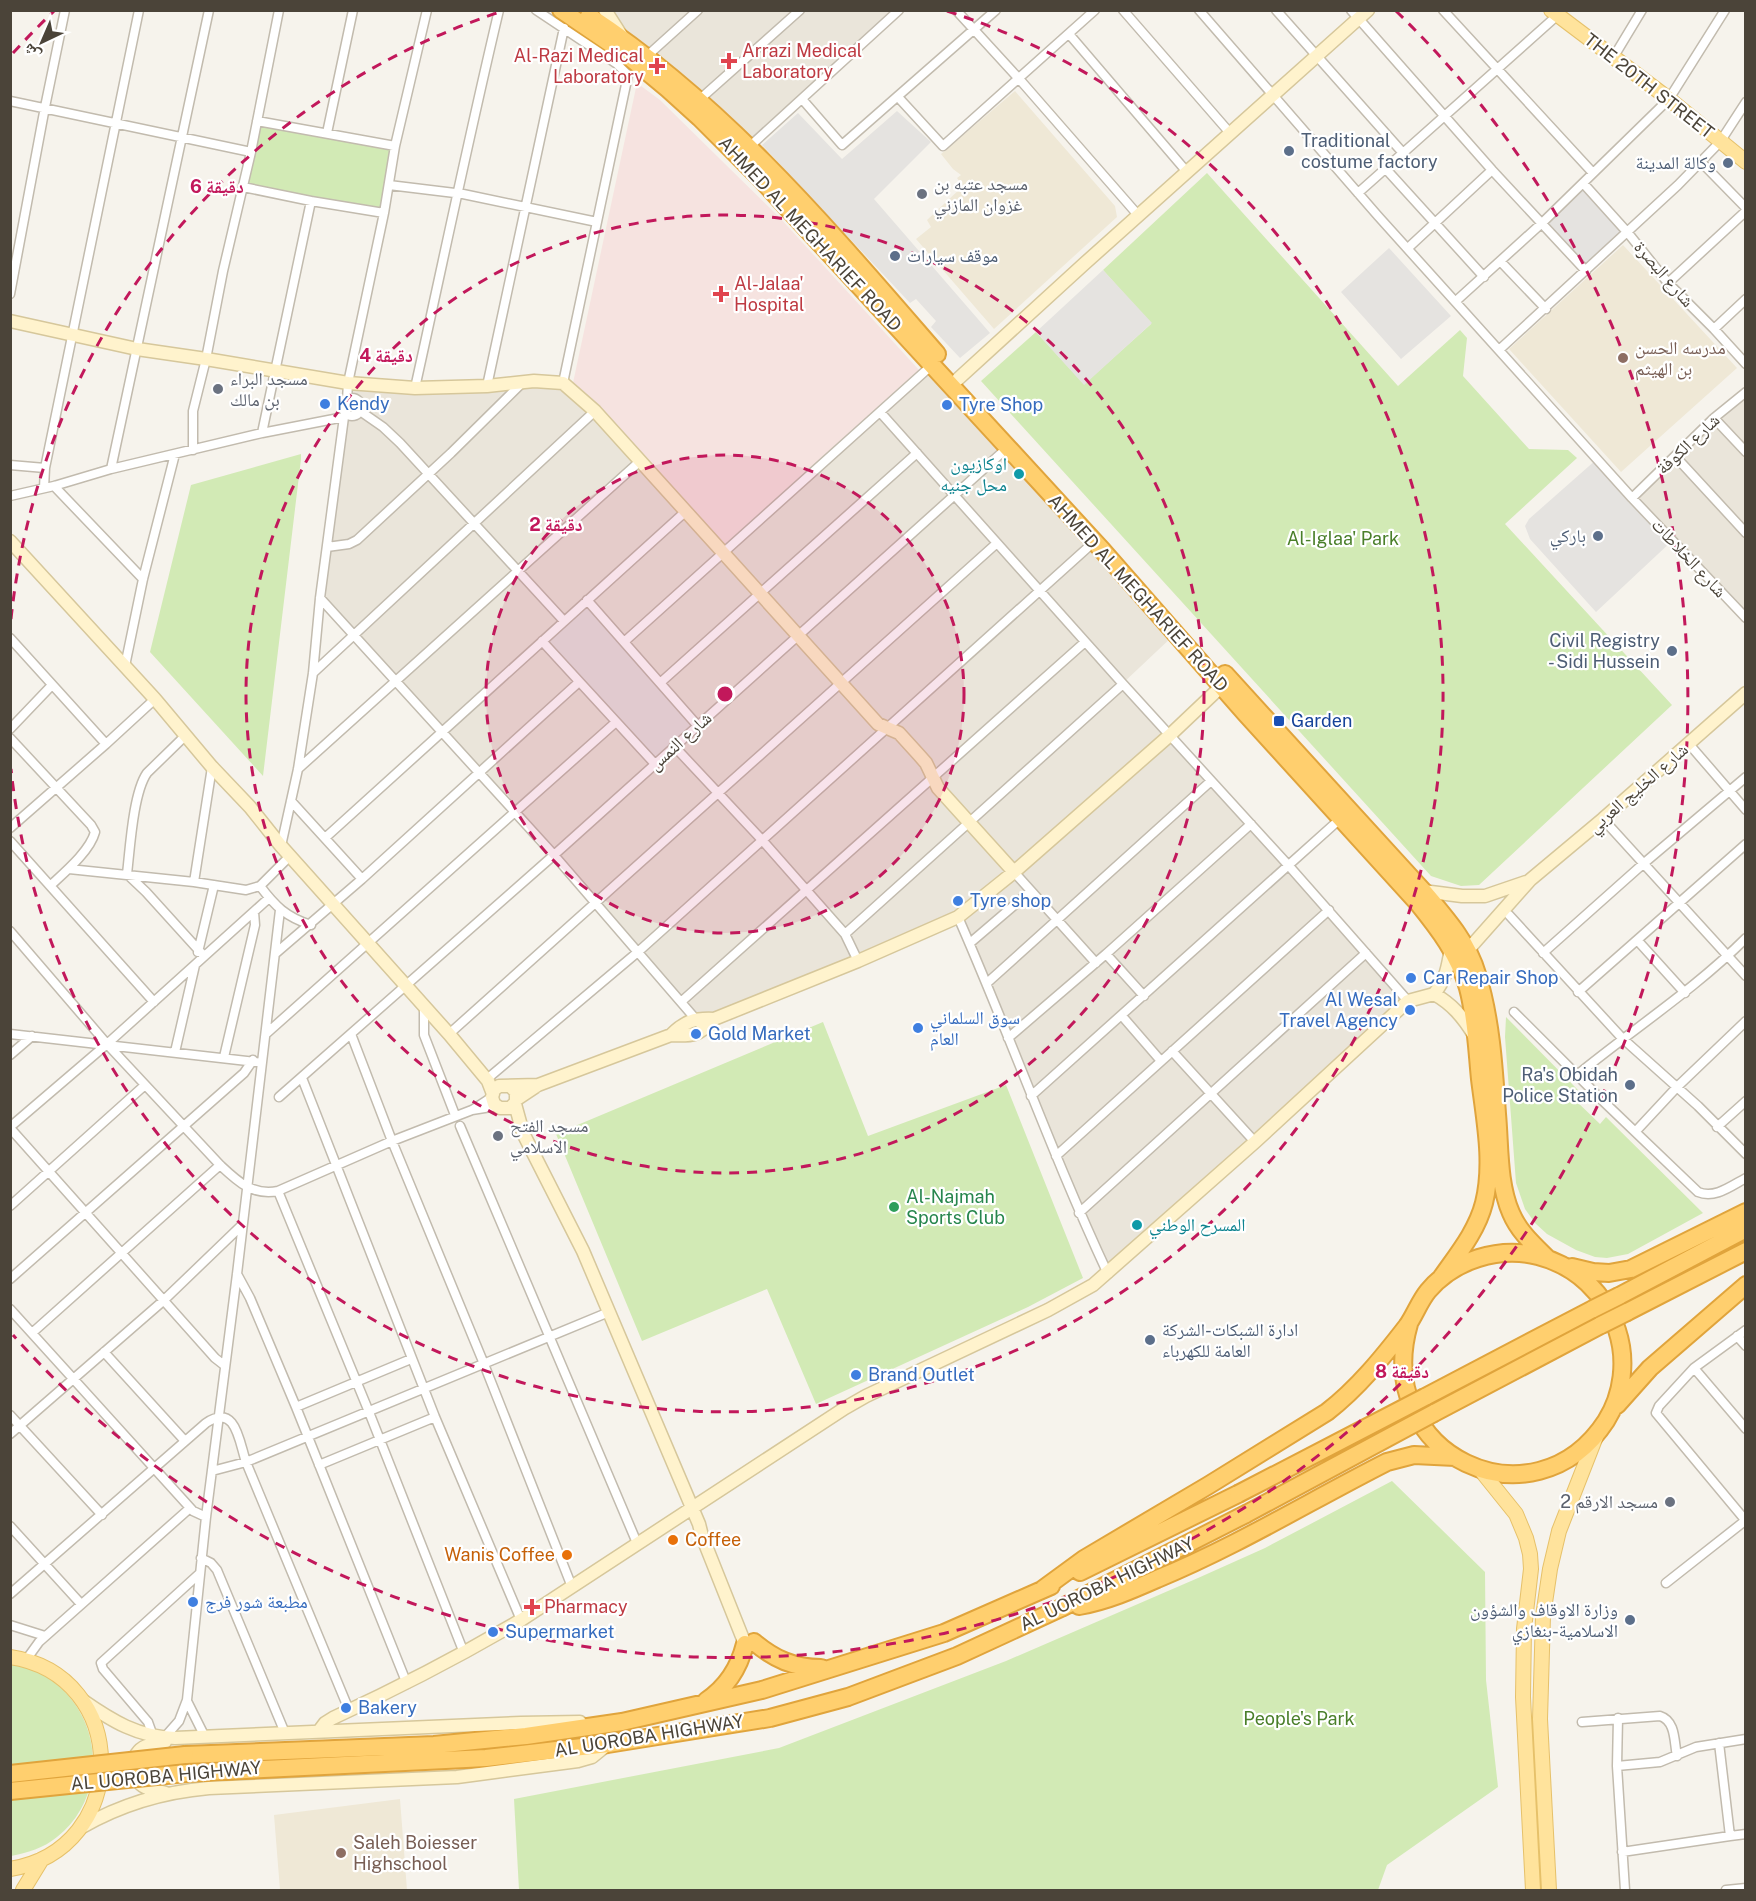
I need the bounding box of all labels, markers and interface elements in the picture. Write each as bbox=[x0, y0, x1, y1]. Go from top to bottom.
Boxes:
north arrow bbox=[12, 12, 72, 72]
street label: THE 20TH STREET bbox=[1580, 28, 1719, 143]
text: ش bbox=[19, 40, 45, 65]
place label: Arrazi Medical Laboratory bbox=[742, 40, 862, 82]
place label: Al-Razi Medical Laboratory bbox=[514, 45, 644, 87]
marker: Arrazi Medical Laboratory bbox=[720, 52, 738, 70]
marker: Al-Razi Medical Laboratory bbox=[648, 57, 666, 75]
place label: Traditional costume factory bbox=[1301, 130, 1438, 172]
street label: AHMED AL MEGHARIEF ROAD bbox=[715, 132, 906, 335]
marker: Traditional costume factory bbox=[1282, 144, 1296, 158]
place label: وكالة المدينة bbox=[1636, 152, 1716, 173]
marker: وكالة المدينة bbox=[1721, 156, 1735, 170]
place label: مسجد عتبه بن غزوان المازني bbox=[934, 173, 1028, 220]
text: 6 دقيقة bbox=[190, 176, 244, 197]
marker: مسجد عتبه بن غزوان المازني bbox=[915, 187, 929, 201]
street label: شارع البصرة bbox=[1629, 236, 1699, 312]
place label: موقف سيارات bbox=[907, 245, 998, 266]
marker: موقف سيارات bbox=[888, 249, 902, 263]
place label: Al-Jalaa' Hospital bbox=[734, 273, 804, 315]
marker: Al-Jalaa' Hospital bbox=[712, 285, 730, 303]
place label: مدرسه الحسن بن الهيثم bbox=[1635, 337, 1726, 381]
text: 4 دقيقة bbox=[359, 345, 413, 366]
marker: مدرسه الحسن بن الهيثم bbox=[1616, 351, 1630, 365]
place label: مسجد البراء بن مالك bbox=[230, 368, 308, 411]
marker: مسجد البراء بن مالك bbox=[211, 382, 225, 396]
place label: Kendy bbox=[337, 393, 390, 414]
place label: Tyre Shop bbox=[959, 394, 1043, 415]
marker: Kendy bbox=[318, 397, 332, 411]
marker: Tyre Shop bbox=[940, 398, 954, 412]
street label: شارع الكوفة bbox=[1652, 409, 1724, 479]
place label: اوكازيون محل جنيه bbox=[940, 453, 1007, 496]
marker: اوكازيون محل جنيه bbox=[1012, 467, 1026, 481]
street label: AHMED AL MEGHARIEF ROAD bbox=[1044, 490, 1233, 696]
text: 2 دقيقة bbox=[529, 514, 583, 535]
street label: شارع الخلاطات bbox=[1647, 514, 1731, 602]
place label: باركي bbox=[1550, 525, 1586, 551]
park label: Al-Iglaa' Park bbox=[1287, 528, 1399, 549]
marker: باركي bbox=[1591, 529, 1605, 543]
place label: Civil Registry - Sidi Hussein bbox=[1548, 630, 1660, 672]
marker: Civil Registry - Sidi Hussein bbox=[1665, 644, 1679, 658]
centre of rings bbox=[715, 684, 735, 704]
street label: شارع النمس bbox=[644, 707, 716, 775]
place label: Garden bbox=[1291, 710, 1352, 731]
marker: Garden bbox=[1272, 714, 1286, 728]
street label: شارع الخليج العربي bbox=[1583, 738, 1695, 840]
place label: Tyre shop bbox=[970, 890, 1051, 911]
marker: Tyre shop bbox=[951, 894, 965, 908]
place label: Car Repair Shop bbox=[1423, 967, 1559, 988]
marker: Car Repair Shop bbox=[1404, 971, 1418, 985]
place label: Al Wesal Travel Agency bbox=[1279, 989, 1398, 1031]
marker: Al Wesal Travel Agency bbox=[1403, 1003, 1417, 1017]
place label: سوق السلماني العام bbox=[930, 1007, 1020, 1051]
marker: سوق السلماني العام bbox=[911, 1021, 925, 1035]
place label: Gold Market bbox=[708, 1023, 811, 1044]
marker: Gold Market bbox=[689, 1027, 703, 1041]
place label: Ra's Obidah Police Station bbox=[1502, 1064, 1618, 1106]
marker: Ra's Obidah Police Station bbox=[1623, 1078, 1637, 1092]
place label: مسجد الفتح الاسلامي bbox=[510, 1115, 589, 1162]
marker: مسجد الفتح الاسلامي bbox=[491, 1129, 505, 1143]
place label: Al-Najmah Sports Club bbox=[906, 1186, 1005, 1228]
marker: Al-Najmah Sports Club bbox=[887, 1200, 901, 1214]
place label: المسرح الوطني bbox=[1149, 1214, 1246, 1240]
marker: المسرح الوطني bbox=[1130, 1218, 1144, 1232]
place label: ادارة الشبكات-الشركة العامة للكهرباء bbox=[1162, 1319, 1298, 1362]
marker: ادارة الشبكات-الشركة العامة للكهرباء bbox=[1143, 1333, 1157, 1347]
text: 8 دقيقة bbox=[1375, 1361, 1429, 1382]
place label: Brand Outlet bbox=[868, 1364, 975, 1385]
marker: Brand Outlet bbox=[849, 1368, 863, 1382]
place label: مسجد الارقم 2 bbox=[1560, 1491, 1658, 1514]
marker: مسجد الارقم 2 bbox=[1663, 1495, 1677, 1509]
place label: Coffee bbox=[685, 1529, 741, 1550]
street label: AL UOROBA HIGHWAY bbox=[1016, 1532, 1197, 1635]
marker: Coffee bbox=[666, 1533, 680, 1547]
place label: Wanis Coffee bbox=[444, 1544, 555, 1565]
marker: Wanis Coffee bbox=[560, 1548, 574, 1562]
place label: مطبعة شور فرج bbox=[205, 1591, 308, 1614]
marker: مطبعة شور فرج bbox=[186, 1595, 200, 1609]
place label: Pharmacy bbox=[544, 1596, 628, 1617]
place label: وزارة الاوقاف والشؤون الاسلامية-بنغازي bbox=[1470, 1599, 1618, 1646]
marker: Pharmacy bbox=[525, 1600, 539, 1614]
marker: وزارة الاوقاف والشؤون الاسلامية-بنغازي bbox=[1623, 1613, 1637, 1627]
place label: Supermarket bbox=[505, 1621, 615, 1642]
marker: Supermarket bbox=[486, 1625, 500, 1639]
place label: Bakery bbox=[358, 1697, 417, 1718]
marker: Bakery bbox=[339, 1701, 353, 1715]
park label: People's Park bbox=[1243, 1708, 1355, 1729]
street label: AL UOROBA HIGHWAY bbox=[553, 1710, 745, 1761]
street label: AL UOROBA HIGHWAY bbox=[70, 1757, 262, 1794]
place label: Saleh Boiesser Highschool bbox=[353, 1832, 477, 1874]
marker: Saleh Boiesser Highschool bbox=[334, 1846, 348, 1860]

